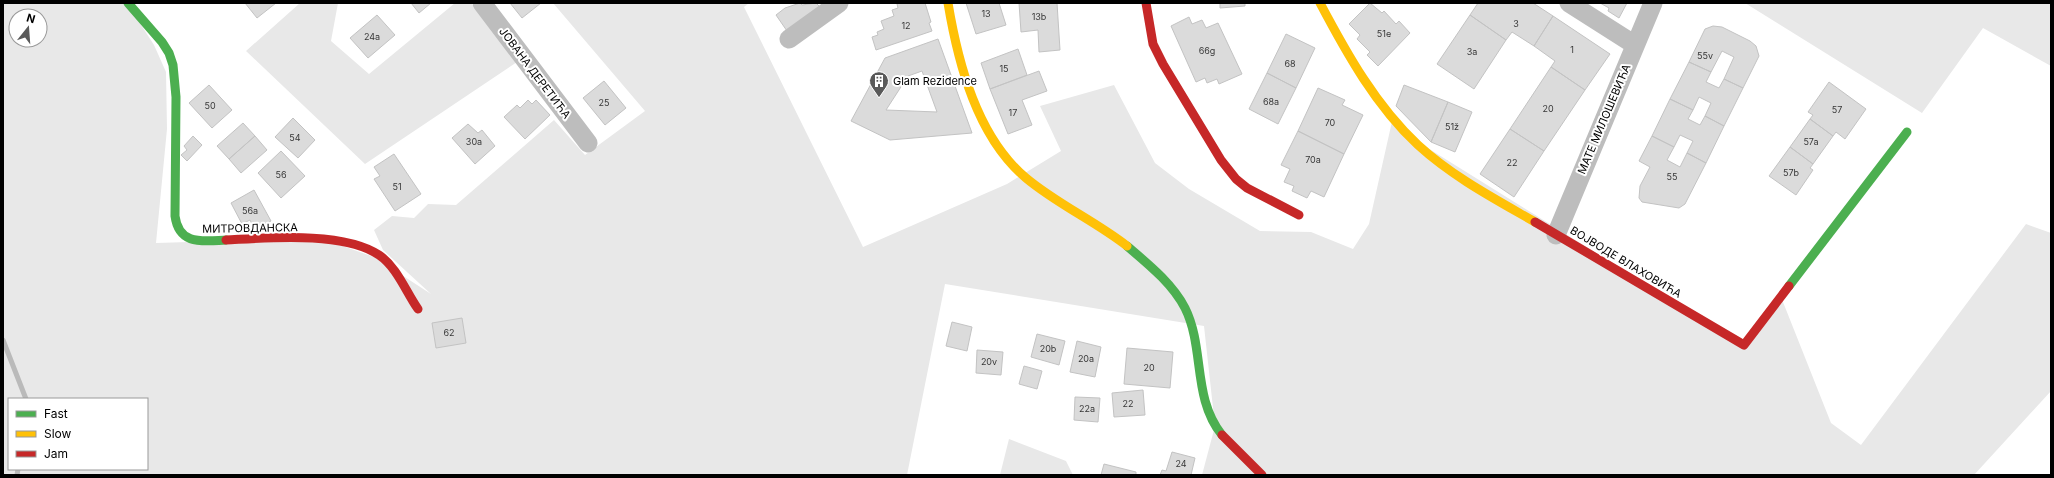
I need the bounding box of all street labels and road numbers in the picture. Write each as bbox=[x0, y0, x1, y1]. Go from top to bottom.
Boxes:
street label: ЈОВАНА ДЕРЕТИЋА bbox=[496, 25, 574, 122]
street label: МАТЕ МИЛОШЕВИЋА bbox=[1574, 61, 1634, 176]
street label: МИТРОВДАНСКА bbox=[202, 220, 298, 236]
street label: ВОЈВОДЕ ВЛАХОВИЋА bbox=[1568, 223, 1685, 301]

